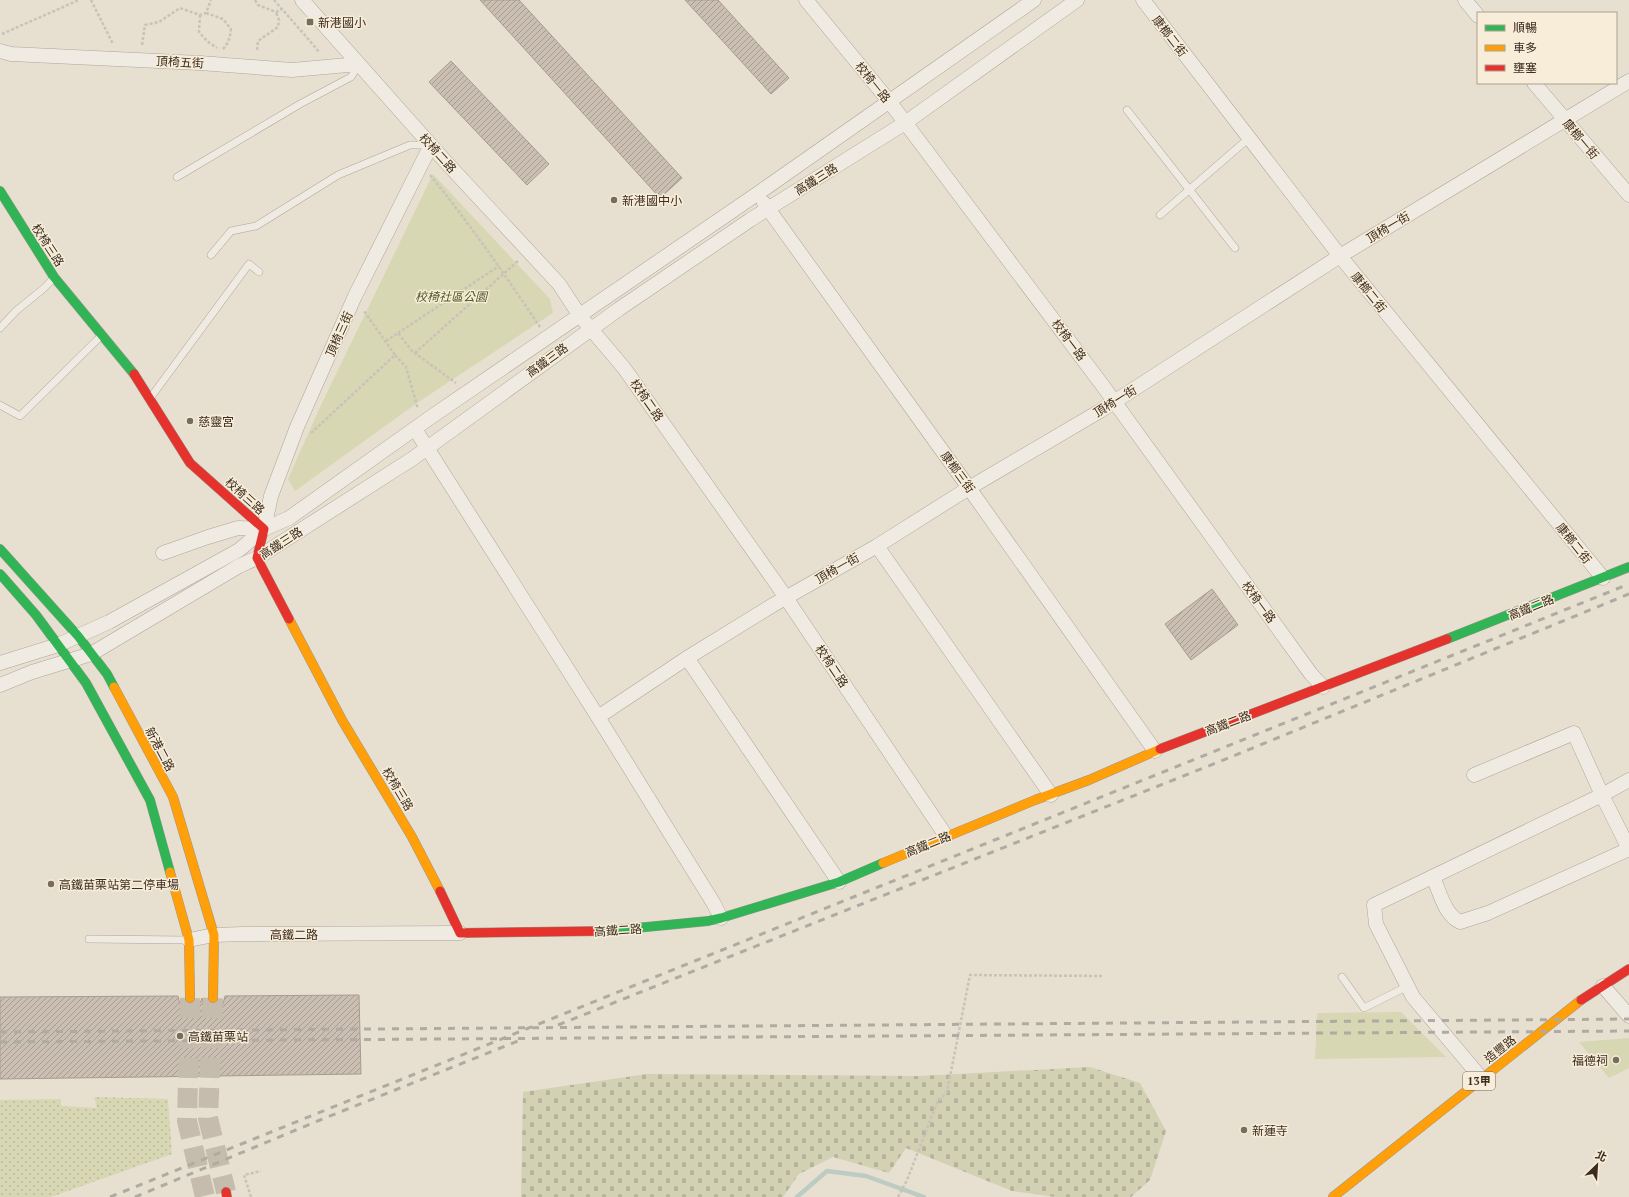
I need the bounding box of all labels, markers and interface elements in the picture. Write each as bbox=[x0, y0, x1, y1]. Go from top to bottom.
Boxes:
street label: 康榔二街 bbox=[1149, 12, 1191, 60]
legend bbox=[1477, 12, 1617, 84]
place label: 新港國小 bbox=[318, 15, 366, 30]
marker: 新港國小 bbox=[305, 17, 315, 27]
text: 順暢 bbox=[1513, 20, 1537, 35]
text: 車多 bbox=[1513, 40, 1537, 55]
street label: 頂椅五街 bbox=[156, 53, 204, 71]
street label: 校椅一路 bbox=[852, 59, 894, 105]
text: 壅塞 bbox=[1513, 60, 1537, 75]
street label: 康榔一街 bbox=[1560, 116, 1602, 162]
street label: 校椅二路 bbox=[416, 130, 460, 176]
street label: 高鐵三路 bbox=[792, 160, 840, 198]
place label: 新港國中小 bbox=[622, 193, 682, 208]
marker: 新港國中小 bbox=[609, 195, 619, 205]
street label: 頂椅一街 bbox=[1364, 208, 1412, 246]
street label: 校椅三路 bbox=[29, 221, 67, 269]
street label: 康榔二街 bbox=[1348, 269, 1390, 315]
park label: 校椅社區公園 bbox=[415, 289, 489, 304]
street label: 頂椅三街 bbox=[322, 309, 356, 359]
street label: 校椅一路 bbox=[1049, 316, 1089, 364]
street label: 高鐵三路 bbox=[523, 340, 571, 380]
street label: 校椅二路 bbox=[627, 376, 667, 424]
street label: 頂椅一街 bbox=[1091, 382, 1139, 420]
place label: 慈靈宮 bbox=[198, 414, 234, 429]
marker: 慈靈宮 bbox=[185, 416, 195, 426]
street label: 康榔三街 bbox=[938, 448, 978, 496]
street label: 校椅三路 bbox=[222, 474, 268, 518]
street label: 康榔二街 bbox=[1553, 520, 1595, 566]
street label: 高鐵三路 bbox=[257, 524, 305, 562]
street label: 頂椅一街 bbox=[812, 550, 862, 586]
street label: 校椅一路 bbox=[1239, 578, 1279, 626]
street label: 高鐵二路 bbox=[1506, 591, 1556, 623]
street label: 校椅二路 bbox=[812, 642, 852, 690]
street label: 高鐵二路 bbox=[1203, 707, 1253, 739]
street label: 新港二路 bbox=[142, 724, 178, 774]
street label: 校椅三路 bbox=[379, 765, 417, 813]
street label: 高鐵二路 bbox=[903, 828, 953, 860]
place label: 高鐵苗栗站第二停車場 bbox=[59, 877, 179, 892]
marker: 高鐵苗栗站第二停車場 bbox=[46, 879, 56, 889]
street label: 高鐵二路 bbox=[594, 921, 642, 939]
street label: 高鐵二路 bbox=[270, 927, 318, 942]
place label: 高鐵苗栗站 bbox=[188, 1029, 248, 1044]
marker: 高鐵苗栗站 bbox=[175, 1031, 185, 1041]
street label: 造豐路 bbox=[1481, 1032, 1519, 1066]
place label: 福德祠 bbox=[1572, 1053, 1608, 1068]
marker: 福德祠 bbox=[1611, 1055, 1621, 1065]
road number: 13甲 bbox=[1463, 1072, 1495, 1090]
place label: 新蓮寺 bbox=[1252, 1123, 1288, 1138]
marker: 新蓮寺 bbox=[1239, 1125, 1249, 1135]
north arrow bbox=[1577, 1145, 1617, 1185]
text: 北 bbox=[1593, 1147, 1609, 1165]

